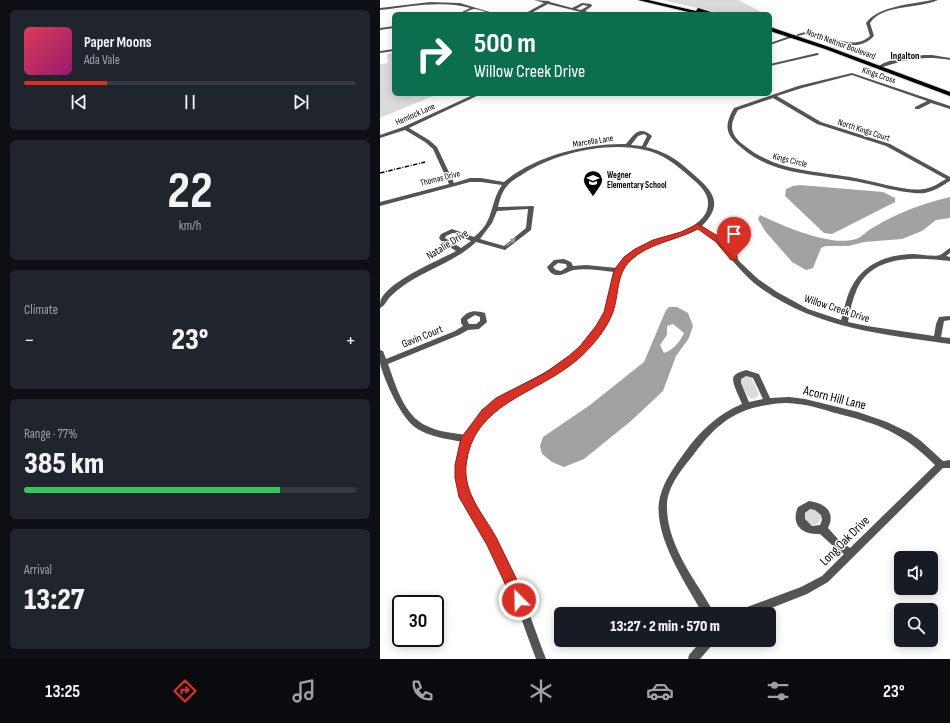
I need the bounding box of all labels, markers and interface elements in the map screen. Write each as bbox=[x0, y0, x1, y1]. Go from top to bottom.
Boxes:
text: 500 m bbox=[474, 27, 536, 60]
street label: North Neltnor Boulevard bbox=[805, 27, 877, 62]
icon: right bbox=[408, 28, 460, 80]
text: Paper Moons bbox=[84, 33, 152, 52]
district label: Ingalton bbox=[891, 50, 919, 62]
text: Ada Vale bbox=[84, 52, 120, 68]
text: Willow Creek Drive bbox=[474, 61, 585, 82]
street label: Kings Cross bbox=[861, 65, 897, 86]
icon: previous bbox=[68, 91, 90, 113]
icon: pause bbox=[179, 91, 201, 113]
icon: next bbox=[290, 91, 312, 113]
street label: Hemlock Lane bbox=[394, 101, 437, 128]
street label: North Kings Court bbox=[836, 117, 892, 144]
street label: Marcella Lane bbox=[572, 133, 615, 150]
street label: Kings Circle bbox=[771, 151, 809, 170]
text: 22 bbox=[167, 160, 213, 223]
street label: Thomas Drive bbox=[419, 168, 462, 189]
school or university icon: Wegner Elementary School bbox=[582, 169, 604, 197]
place label: Wegner Elementary School bbox=[607, 170, 667, 191]
pin bbox=[717, 217, 751, 258]
text: km/h bbox=[179, 218, 201, 234]
icon: arrive bbox=[723, 223, 745, 245]
street label: Natalie Drive bbox=[424, 226, 471, 262]
one-way arrow bbox=[506, 238, 517, 247]
street label: Willow Creek Drive bbox=[802, 292, 871, 325]
text: Climate bbox=[24, 302, 58, 318]
text: 23° bbox=[172, 322, 208, 358]
street label: Gavin Court bbox=[400, 322, 445, 351]
text: − bbox=[24, 327, 35, 354]
text: + bbox=[345, 327, 356, 354]
street label: Acorn Hill Lane bbox=[801, 382, 868, 413]
text: Range · 77% bbox=[24, 426, 77, 442]
text: 385 km bbox=[24, 446, 104, 482]
street label: Long Oak Drive bbox=[816, 512, 873, 569]
map controls bbox=[894, 551, 938, 647]
button: sound bbox=[894, 551, 938, 595]
text: Arrival bbox=[24, 562, 52, 578]
position arrow bbox=[498, 579, 540, 621]
text: 13:27 bbox=[24, 582, 84, 618]
speed limit sign: 30 bbox=[392, 595, 444, 647]
button: search bbox=[894, 603, 938, 647]
text: 13:27 · 2 min · 570 m bbox=[610, 617, 720, 636]
icon: directions bbox=[171, 677, 199, 705]
icon: music bbox=[290, 677, 318, 705]
icon: phone bbox=[408, 677, 436, 705]
icon: climate bbox=[527, 677, 555, 705]
icon: car bbox=[646, 677, 674, 705]
icon: filters bbox=[764, 677, 792, 705]
text: 13:25 bbox=[45, 681, 80, 702]
text: 23° bbox=[883, 681, 905, 702]

